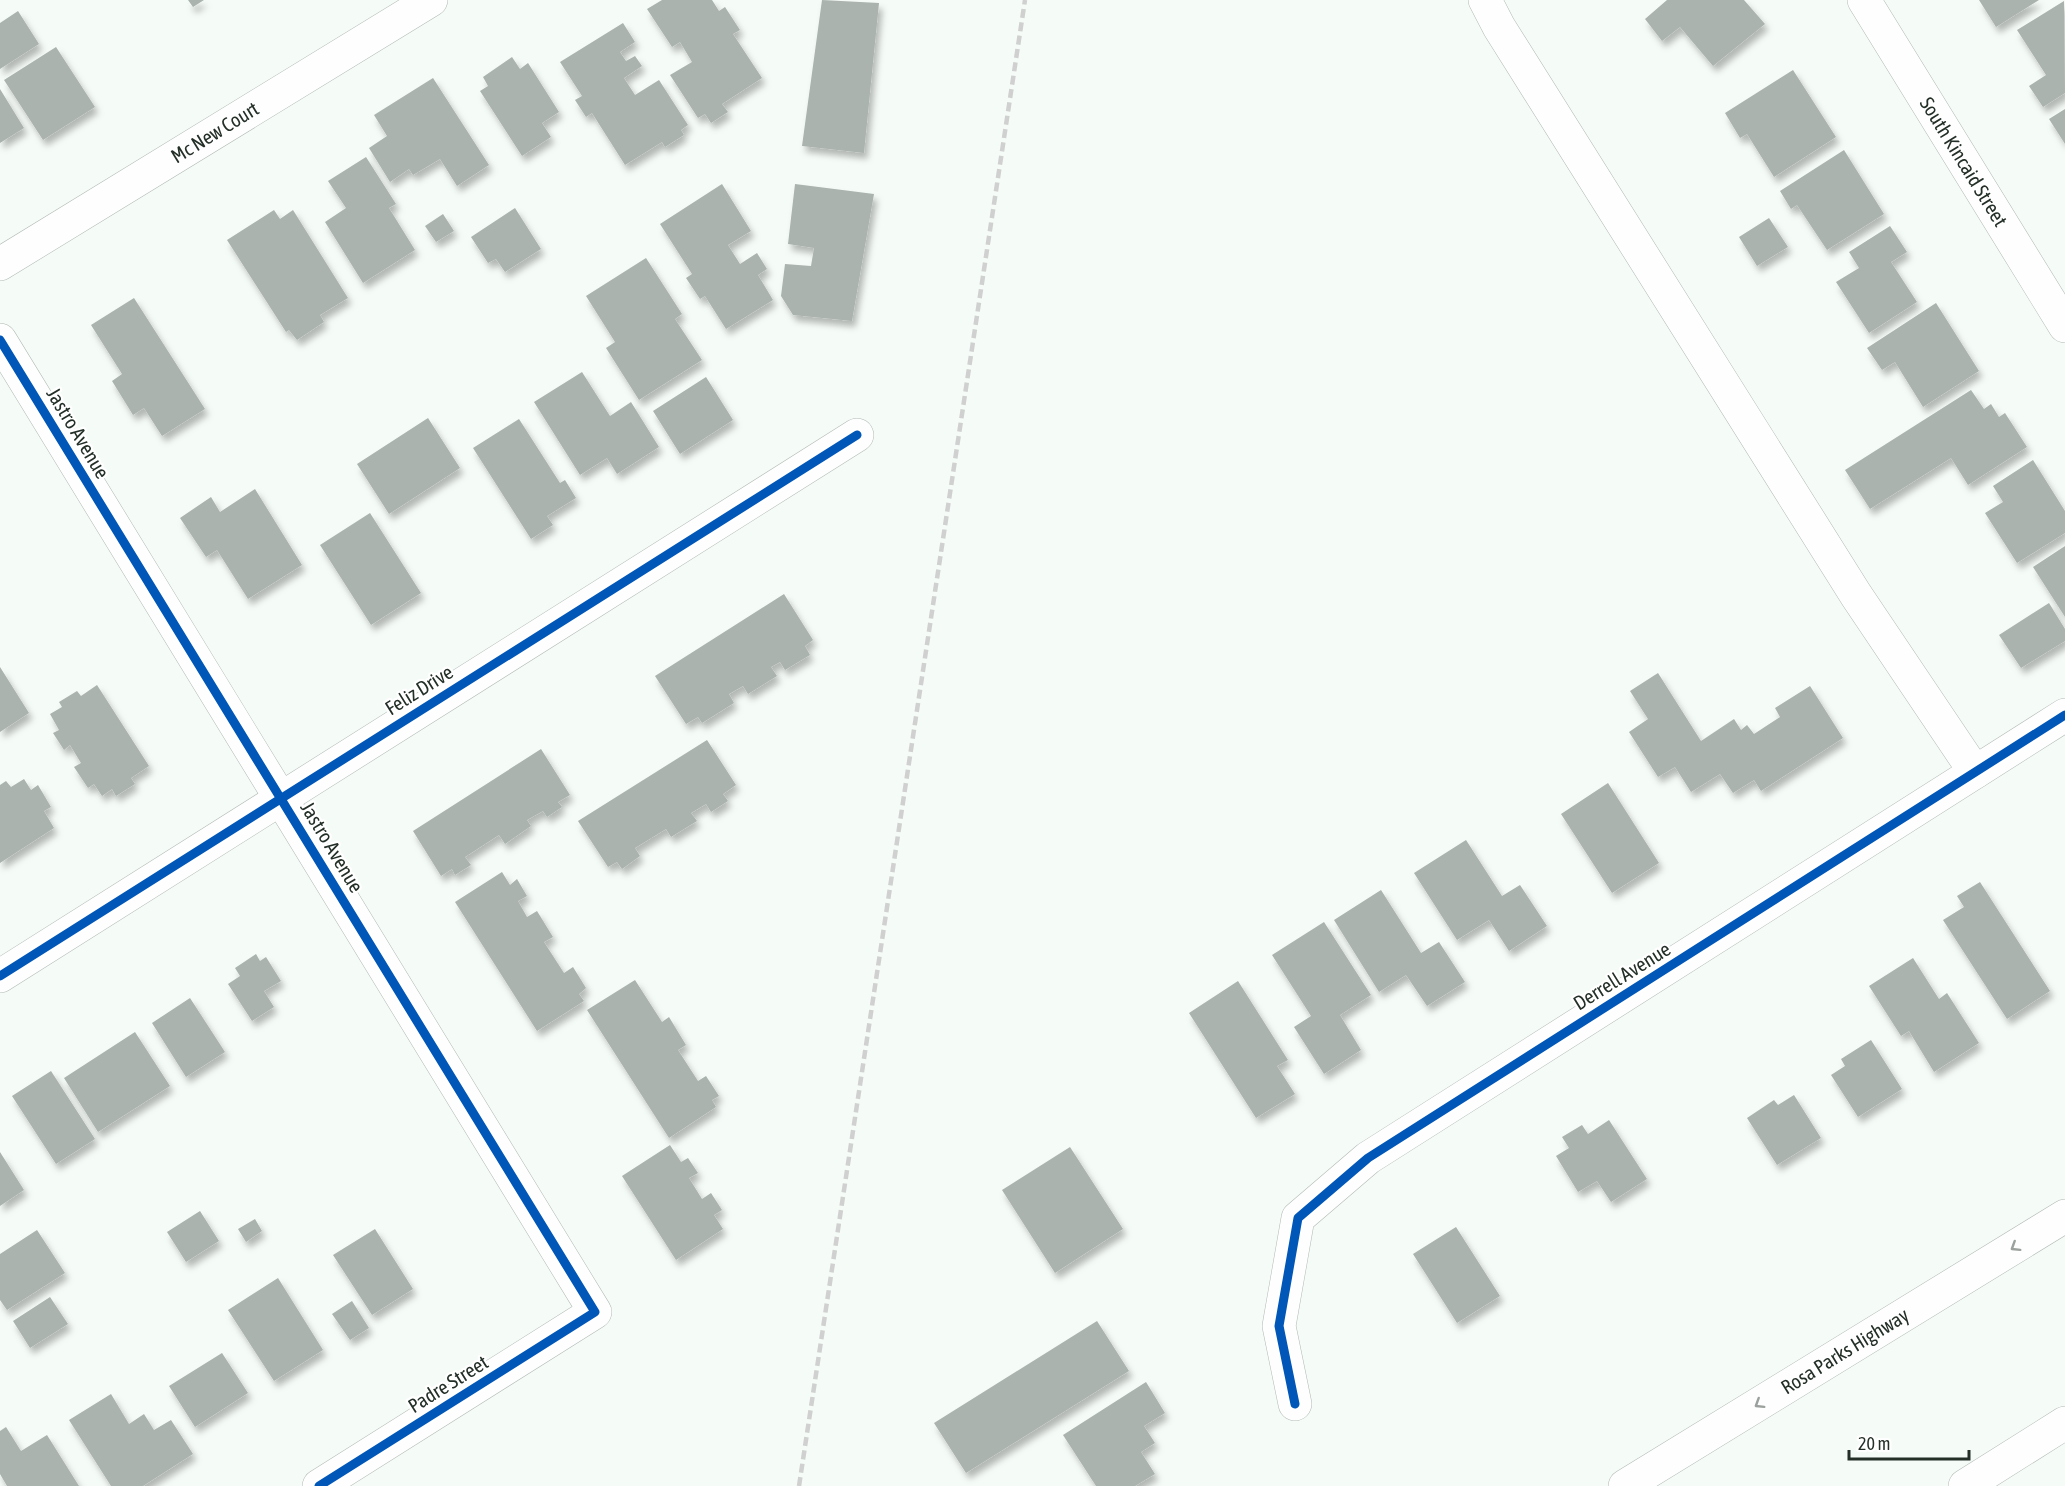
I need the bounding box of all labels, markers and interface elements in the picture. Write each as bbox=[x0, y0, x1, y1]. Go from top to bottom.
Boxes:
street label: South Kincaid Street bbox=[1916, 93, 2013, 230]
street label: Mc New Court bbox=[167, 96, 263, 167]
street label: Jastro Avenue bbox=[42, 383, 115, 482]
street label: Feliz Drive bbox=[381, 660, 457, 719]
street label: Jastro Avenue bbox=[296, 797, 369, 896]
street label: Derrell Avenue bbox=[1569, 937, 1674, 1014]
one-way arrow bbox=[2011, 1239, 2021, 1251]
street label: Rosa Parks Highway bbox=[1777, 1303, 1913, 1399]
street label: Padre Street bbox=[404, 1350, 492, 1417]
one-way arrow bbox=[1755, 1396, 1765, 1408]
scale bar bbox=[1849, 1423, 1969, 1461]
text: 20 m bbox=[1858, 1433, 1890, 1454]

